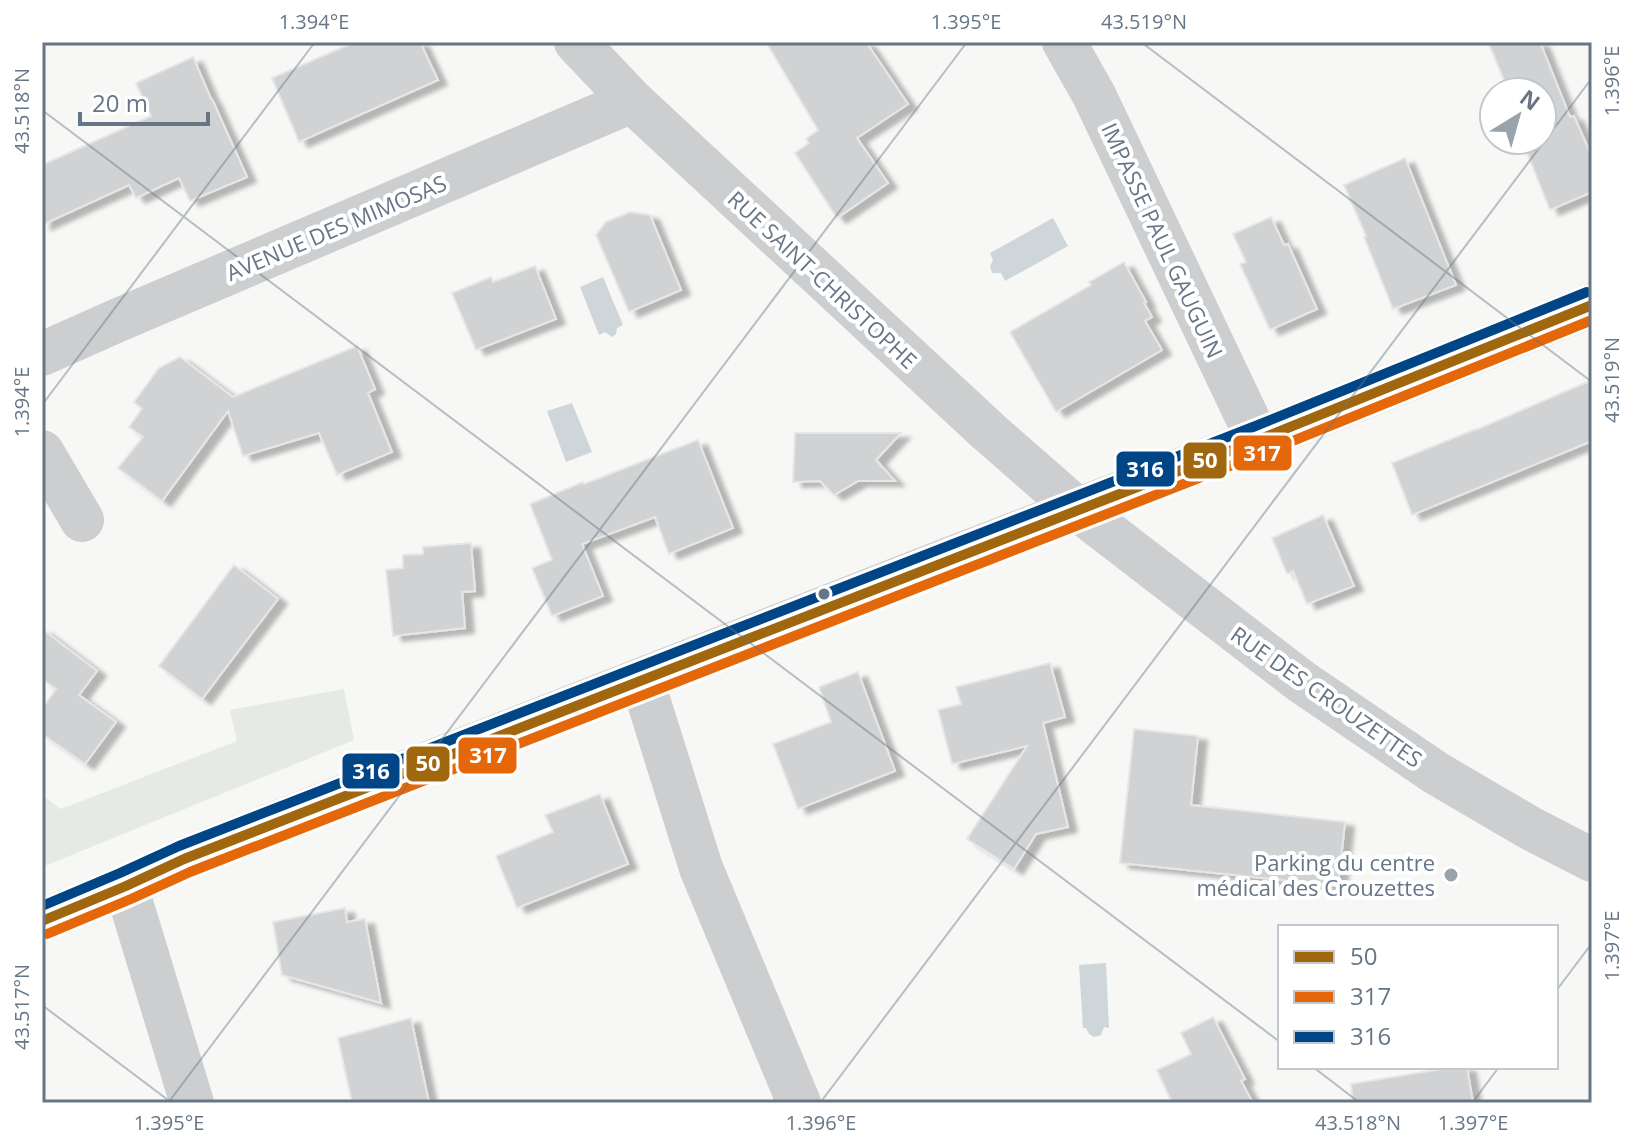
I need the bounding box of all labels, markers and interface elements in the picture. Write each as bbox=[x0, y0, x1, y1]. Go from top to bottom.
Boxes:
text: 1.394°E bbox=[279, 8, 349, 35]
text: 1.395°E bbox=[931, 8, 1001, 35]
text: 43.519°N bbox=[1101, 8, 1187, 35]
text: 1.396°E bbox=[1598, 46, 1625, 116]
text: 43.518°N bbox=[8, 68, 35, 154]
scale bar bbox=[80, 76, 208, 126]
north arrow bbox=[1478, 76, 1558, 156]
text: N bbox=[1514, 82, 1547, 117]
text: 20 m bbox=[92, 86, 148, 119]
street label: IMPASSE PAUL GAUGUIN bbox=[1095, 118, 1231, 362]
street label: AVENUE DES MIMOSAS bbox=[221, 167, 451, 287]
street label: RUE SAINT-CHRISTOPHE bbox=[722, 183, 924, 375]
text: 43.519°N bbox=[1598, 337, 1625, 423]
text: 1.394°E bbox=[8, 367, 35, 437]
line badge: 317 bbox=[1232, 434, 1293, 472]
text: 317 bbox=[1243, 437, 1281, 467]
line badge: 50 bbox=[1182, 441, 1228, 480]
text: 50 bbox=[1192, 444, 1218, 474]
line badge: 316 bbox=[1115, 450, 1176, 488]
text: 316 bbox=[1126, 453, 1164, 483]
unlabelled marker bbox=[816, 586, 832, 602]
street label: RUE DES CROUZETTES bbox=[1225, 618, 1429, 774]
line badge: 317 bbox=[457, 736, 518, 775]
text: 317 bbox=[469, 739, 507, 769]
line badge: 50 bbox=[405, 745, 451, 783]
text: 50 bbox=[415, 747, 441, 777]
line badge: 316 bbox=[341, 752, 401, 790]
text: 316 bbox=[352, 755, 390, 785]
place label: Parking du centre médical des Crouzettes bbox=[1196, 847, 1435, 902]
marker: Parking du centre médical des Crouzettes bbox=[1442, 866, 1460, 884]
text: 1.397°E bbox=[1598, 911, 1625, 981]
legend bbox=[1278, 925, 1558, 1069]
text: 50 bbox=[1350, 939, 1377, 972]
text: 43.517°N bbox=[8, 964, 35, 1050]
text: 317 bbox=[1350, 979, 1391, 1012]
text: 316 bbox=[1350, 1019, 1391, 1052]
text: 1.395°E bbox=[134, 1109, 204, 1136]
text: 1.396°E bbox=[786, 1109, 856, 1136]
text: 43.518°N bbox=[1315, 1109, 1401, 1136]
text: 1.397°E bbox=[1438, 1109, 1508, 1136]

